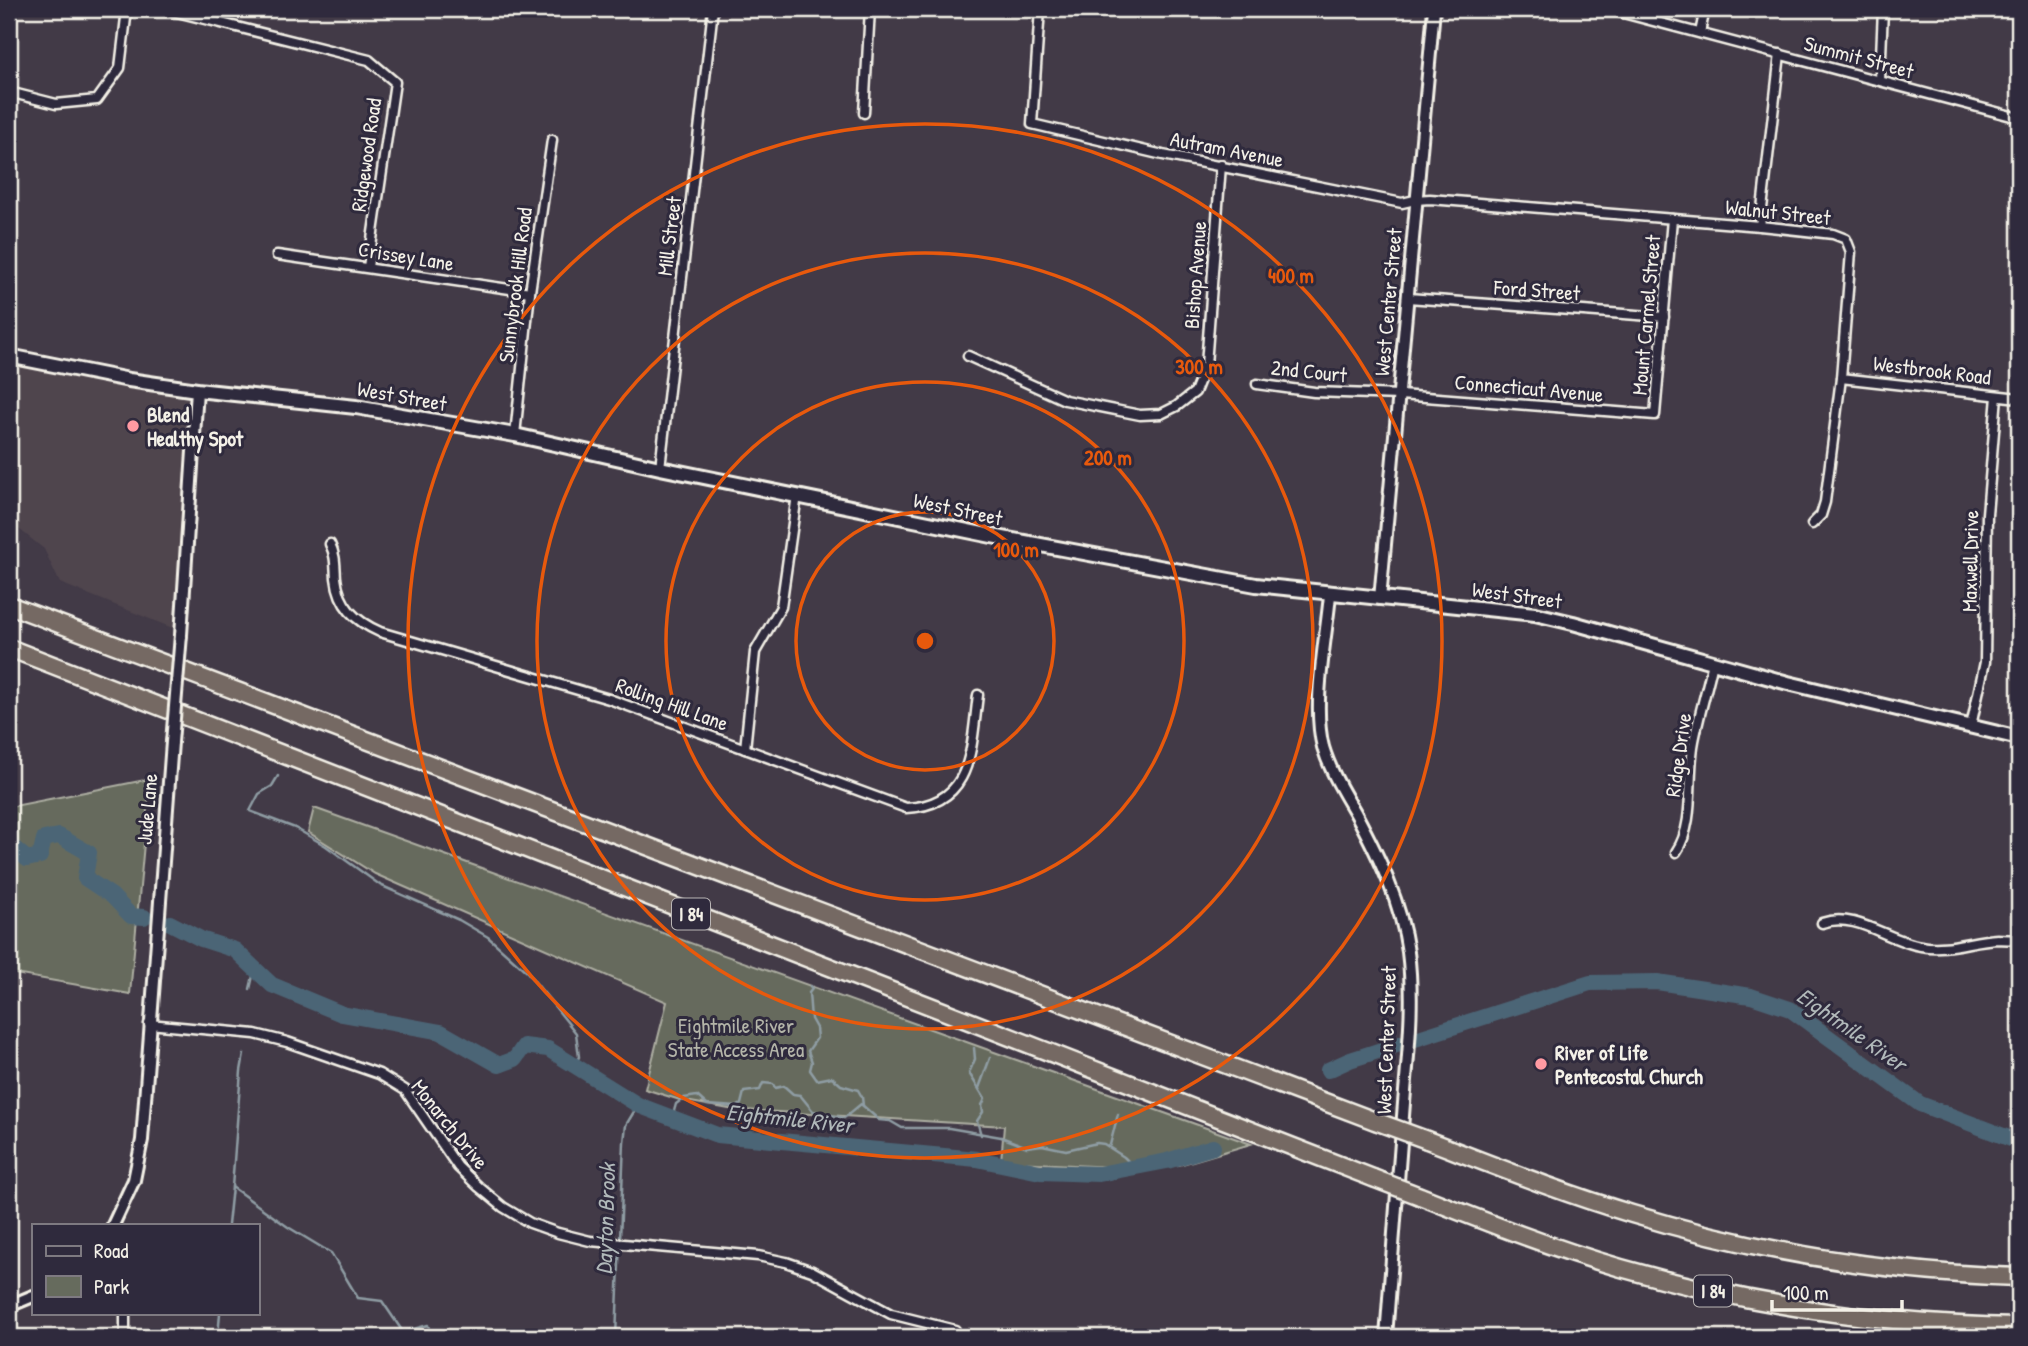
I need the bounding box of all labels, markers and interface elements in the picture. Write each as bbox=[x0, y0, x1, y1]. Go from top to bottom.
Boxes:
street label: Summit Street bbox=[1801, 28, 1918, 86]
street label: Ridgewood Road bbox=[344, 96, 388, 214]
street label: Autram Avenue bbox=[1168, 124, 1286, 174]
street label: Walnut Street bbox=[1724, 192, 1833, 232]
street label: Mill Street bbox=[650, 194, 688, 277]
street label: Sunnybrook Hill Road bbox=[491, 206, 539, 364]
street label: Bishop Avenue bbox=[1177, 220, 1213, 330]
street label: West Center Street bbox=[1367, 226, 1409, 377]
street label: Mount Carmel Street bbox=[1625, 233, 1668, 396]
street label: Crissey Lane bbox=[356, 234, 456, 278]
text: 400 m bbox=[1268, 261, 1314, 290]
street label: Ford Street bbox=[1492, 272, 1582, 308]
street label: Westbrook Road bbox=[1872, 348, 1992, 392]
text: 300 m bbox=[1175, 352, 1223, 381]
street label: 2nd Court bbox=[1270, 353, 1349, 389]
street label: Connecticut Avenue bbox=[1453, 367, 1605, 409]
street label: West Street bbox=[355, 374, 450, 418]
place label: Blend Healthy Spot bbox=[147, 400, 244, 454]
marker: Blend Healthy Spot bbox=[125, 418, 141, 434]
text: 200 m bbox=[1084, 443, 1132, 472]
street label: West Street bbox=[911, 485, 1006, 533]
street label: Maxwell Drive bbox=[1955, 510, 1985, 612]
text: 100 m bbox=[993, 535, 1039, 564]
street label: West Street bbox=[1470, 574, 1565, 616]
centre of rings bbox=[913, 629, 937, 653]
street label: Rolling Hill Lane bbox=[612, 670, 732, 738]
street label: Ridge Drive bbox=[1658, 711, 1698, 799]
street label: Jude Lane bbox=[129, 772, 165, 846]
road number: I 84 bbox=[672, 898, 710, 930]
street label: West Center Street bbox=[1369, 965, 1403, 1115]
water label: Eightmile River bbox=[1790, 980, 1916, 1081]
park label: Eightmile River State Access Area bbox=[668, 1011, 804, 1064]
place label: River of Life Pentecostal Church bbox=[1555, 1038, 1703, 1091]
marker: River of Life Pentecostal Church bbox=[1533, 1056, 1549, 1072]
street label: Monarch Drive bbox=[405, 1073, 495, 1175]
water label: Eightmile River bbox=[725, 1096, 858, 1141]
water label: Dayton Brook bbox=[588, 1160, 624, 1275]
legend bbox=[32, 1224, 259, 1314]
text: Road bbox=[94, 1236, 128, 1265]
scale bar bbox=[1772, 1269, 1902, 1313]
text: Park bbox=[94, 1272, 129, 1301]
road number: I 84 bbox=[1694, 1275, 1732, 1306]
text: 100 m bbox=[1783, 1278, 1829, 1307]

